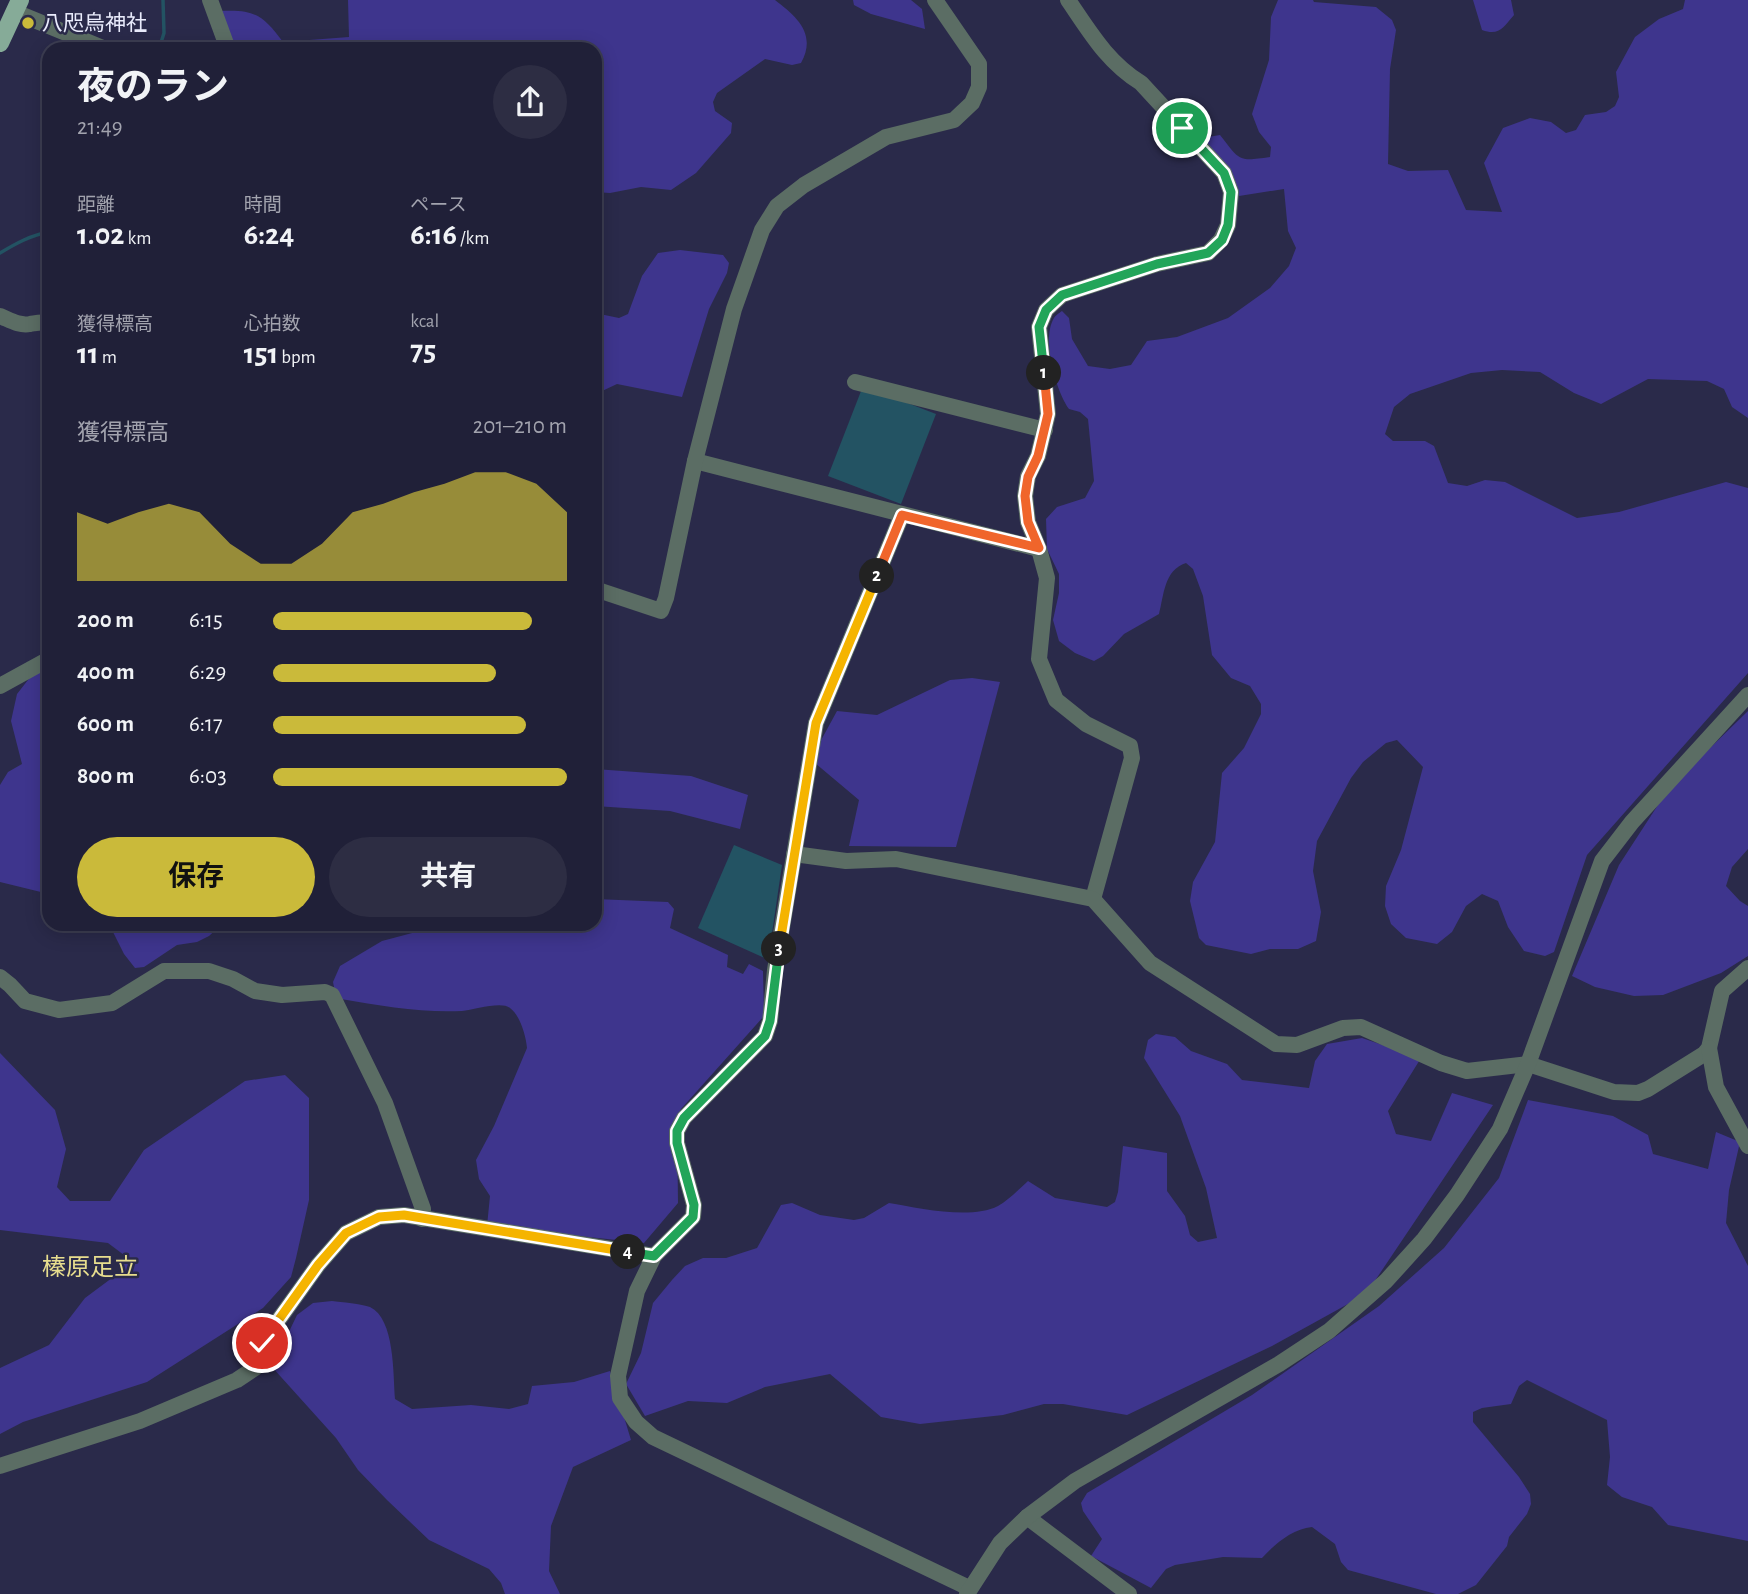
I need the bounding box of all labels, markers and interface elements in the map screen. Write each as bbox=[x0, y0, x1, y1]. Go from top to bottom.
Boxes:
place label: 八咫烏神社 bbox=[42, 12, 147, 34]
marker: 八咫烏神社 bbox=[20, 15, 36, 31]
button: share bbox=[493, 65, 567, 139]
text: 夜のラン bbox=[77, 69, 229, 107]
pin bbox=[1152, 98, 1212, 158]
icon: arrive bbox=[1163, 109, 1201, 147]
text: 21:49 bbox=[77, 116, 123, 139]
text: 距離 bbox=[77, 196, 115, 215]
text: 時間 bbox=[244, 196, 282, 215]
text: ペース bbox=[410, 196, 466, 215]
text: 1.02 bbox=[77, 220, 124, 250]
text: 6:24 bbox=[244, 220, 294, 250]
text: 6:16 bbox=[410, 220, 457, 250]
text: km bbox=[124, 229, 151, 248]
text: /km bbox=[457, 229, 489, 248]
text: kcal bbox=[410, 312, 439, 331]
text: 獲得標高 bbox=[77, 315, 153, 334]
text: 心拍数 bbox=[244, 315, 301, 334]
text: 75 bbox=[410, 336, 436, 366]
text: 11 bbox=[77, 339, 99, 369]
text: 151 bbox=[244, 339, 278, 369]
text: m bbox=[99, 348, 117, 367]
text: bpm bbox=[278, 348, 316, 367]
pin: 1 bbox=[1026, 356, 1062, 390]
text: 1 bbox=[1040, 363, 1047, 382]
text: 201–210 m bbox=[473, 415, 567, 438]
text: 獲得標高 bbox=[77, 422, 169, 445]
pin: 2 bbox=[860, 558, 894, 594]
text: 2 bbox=[872, 566, 881, 585]
text: 200 m bbox=[77, 609, 134, 632]
text: 6:15 bbox=[189, 609, 223, 632]
text: 400 m bbox=[77, 661, 135, 684]
text: 6:29 bbox=[189, 661, 226, 684]
text: 600 m bbox=[77, 713, 134, 736]
text: 6:17 bbox=[189, 713, 223, 736]
text: 800 m bbox=[77, 765, 134, 788]
text: 6:03 bbox=[189, 765, 227, 788]
button: 保存 bbox=[77, 837, 315, 917]
button: 共有 bbox=[329, 837, 567, 917]
pin: 3 bbox=[762, 932, 796, 967]
text: 3 bbox=[774, 939, 783, 958]
pin: 4 bbox=[610, 1234, 646, 1270]
text: 4 bbox=[623, 1242, 632, 1261]
district label: 榛原足立 bbox=[42, 1254, 138, 1280]
pin bbox=[232, 1313, 292, 1373]
icon: check bbox=[243, 1324, 281, 1362]

